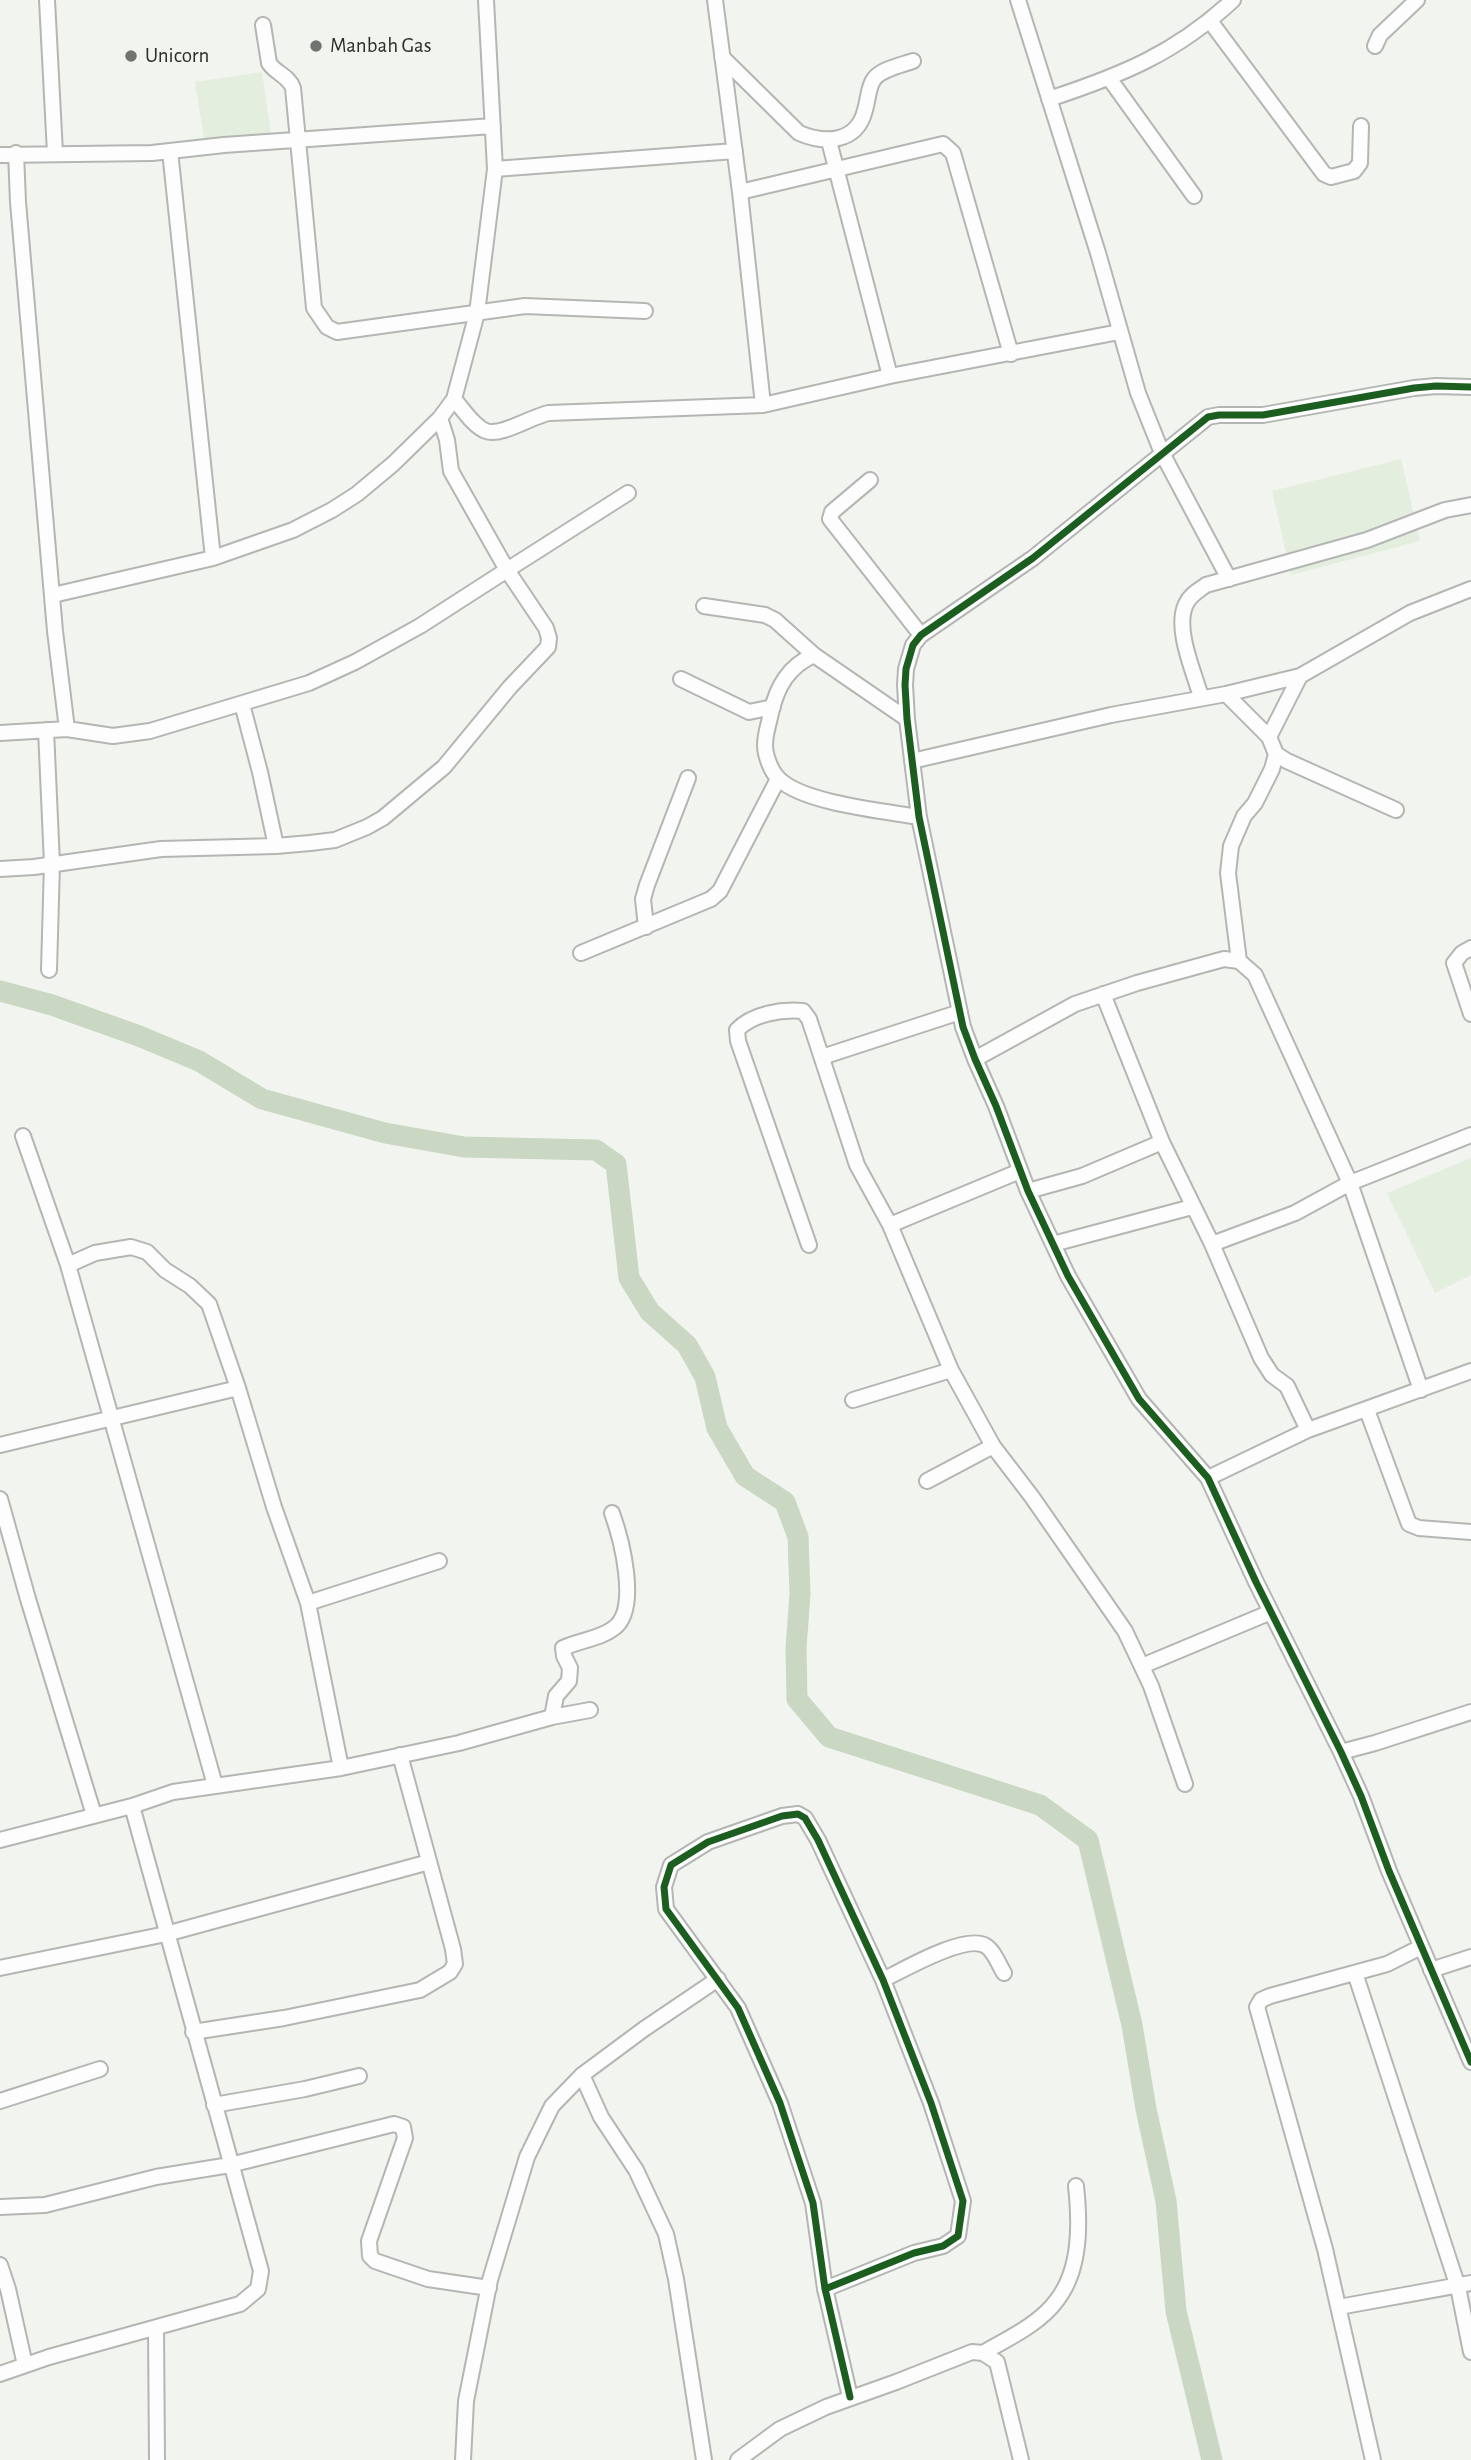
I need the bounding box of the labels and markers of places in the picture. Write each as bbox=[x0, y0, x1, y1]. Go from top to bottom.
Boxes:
place label: Manbah Gas bbox=[330, 33, 431, 59]
marker: Manbah Gas bbox=[308, 38, 324, 54]
place label: Unicorn bbox=[145, 43, 209, 69]
marker: Unicorn bbox=[123, 48, 139, 64]

